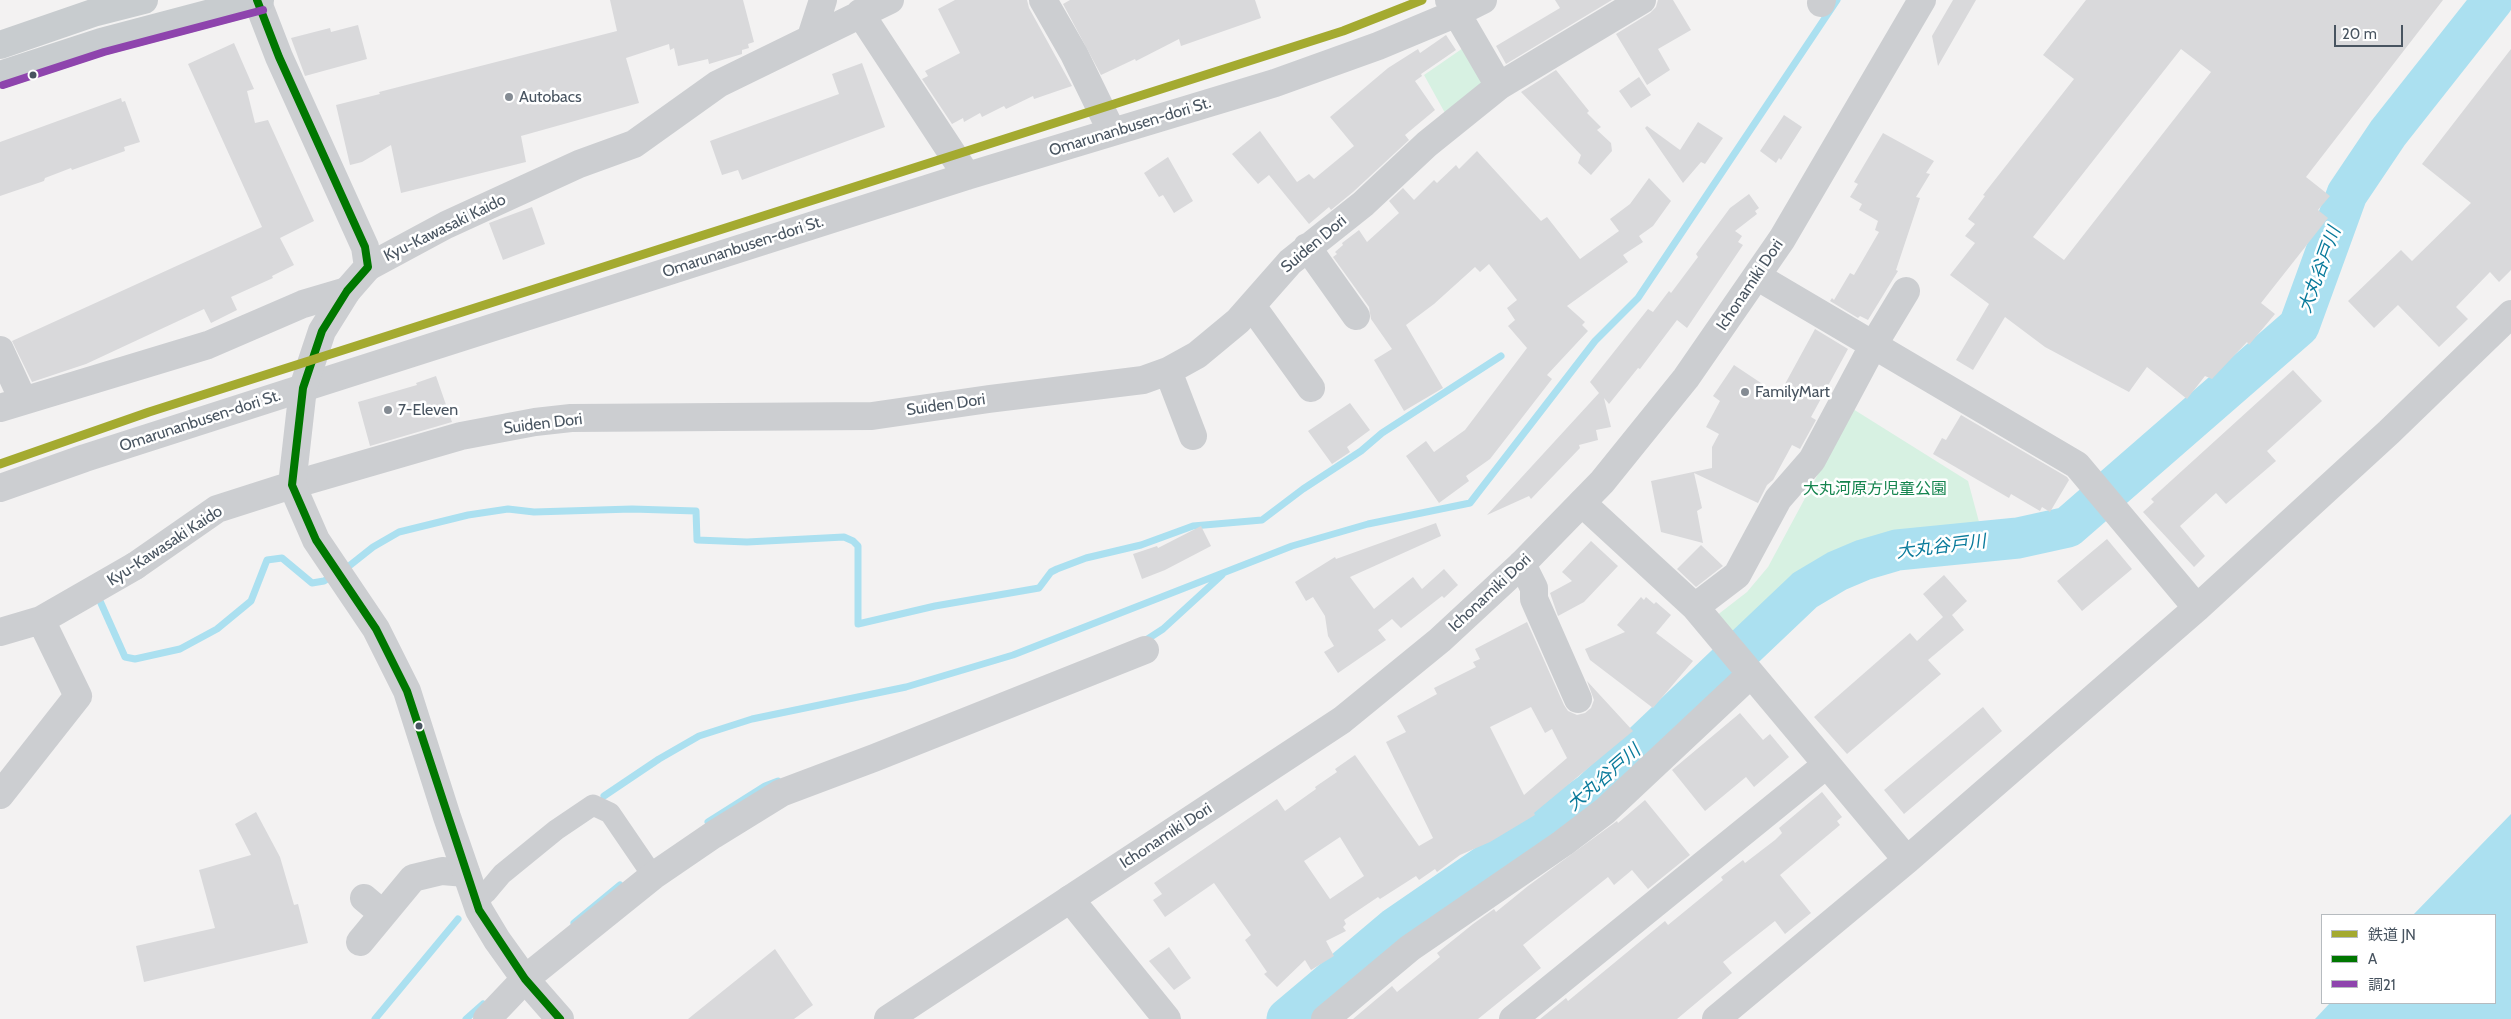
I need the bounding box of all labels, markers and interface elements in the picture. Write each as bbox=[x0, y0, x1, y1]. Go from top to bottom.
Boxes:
scale bar bbox=[2336, 15, 2405, 47]
text: 20 m bbox=[2342, 25, 2377, 43]
unlabelled marker bbox=[28, 70, 38, 80]
place label: Autobacs bbox=[519, 87, 582, 107]
marker: Autobacs bbox=[503, 91, 515, 103]
street label: Omarunanbusen-dori St. bbox=[1047, 93, 1213, 161]
street label: Kyu-Kawasaki Kaido bbox=[381, 190, 509, 266]
street label: Suiden Dori bbox=[1277, 211, 1351, 277]
street label: Omarunanbusen-dori St. bbox=[660, 212, 826, 282]
water label: 大丸谷戸川 bbox=[2294, 224, 2346, 316]
street label: Ichonamiki Dori bbox=[1713, 236, 1787, 334]
place label: FamilyMart bbox=[1755, 382, 1830, 402]
street label: Omarunanbusen-dori St. bbox=[117, 386, 283, 456]
marker: FamilyMart bbox=[1739, 386, 1751, 398]
street label: Suiden Dori bbox=[905, 390, 987, 420]
place label: 7-Eleven bbox=[398, 400, 458, 420]
marker: 7-Eleven bbox=[382, 404, 394, 416]
street label: Suiden Dori bbox=[502, 410, 584, 438]
park label: 大丸河原方児童公園 bbox=[1803, 479, 1947, 499]
street label: Kyu-Kawasaki Kaido bbox=[104, 502, 226, 590]
water label: 大丸谷戸川 bbox=[1895, 531, 1987, 563]
street label: Ichonamiki Dori bbox=[1445, 550, 1535, 636]
unlabelled marker bbox=[414, 721, 424, 731]
water label: 大丸谷戸川 bbox=[1563, 740, 1645, 816]
street label: Ichonamiki Dori bbox=[1116, 799, 1216, 873]
legend bbox=[2321, 914, 2496, 1004]
text: 鉄道 JN bbox=[2368, 926, 2416, 944]
text: A bbox=[2368, 950, 2377, 968]
text: 調21 bbox=[2368, 976, 2396, 994]

